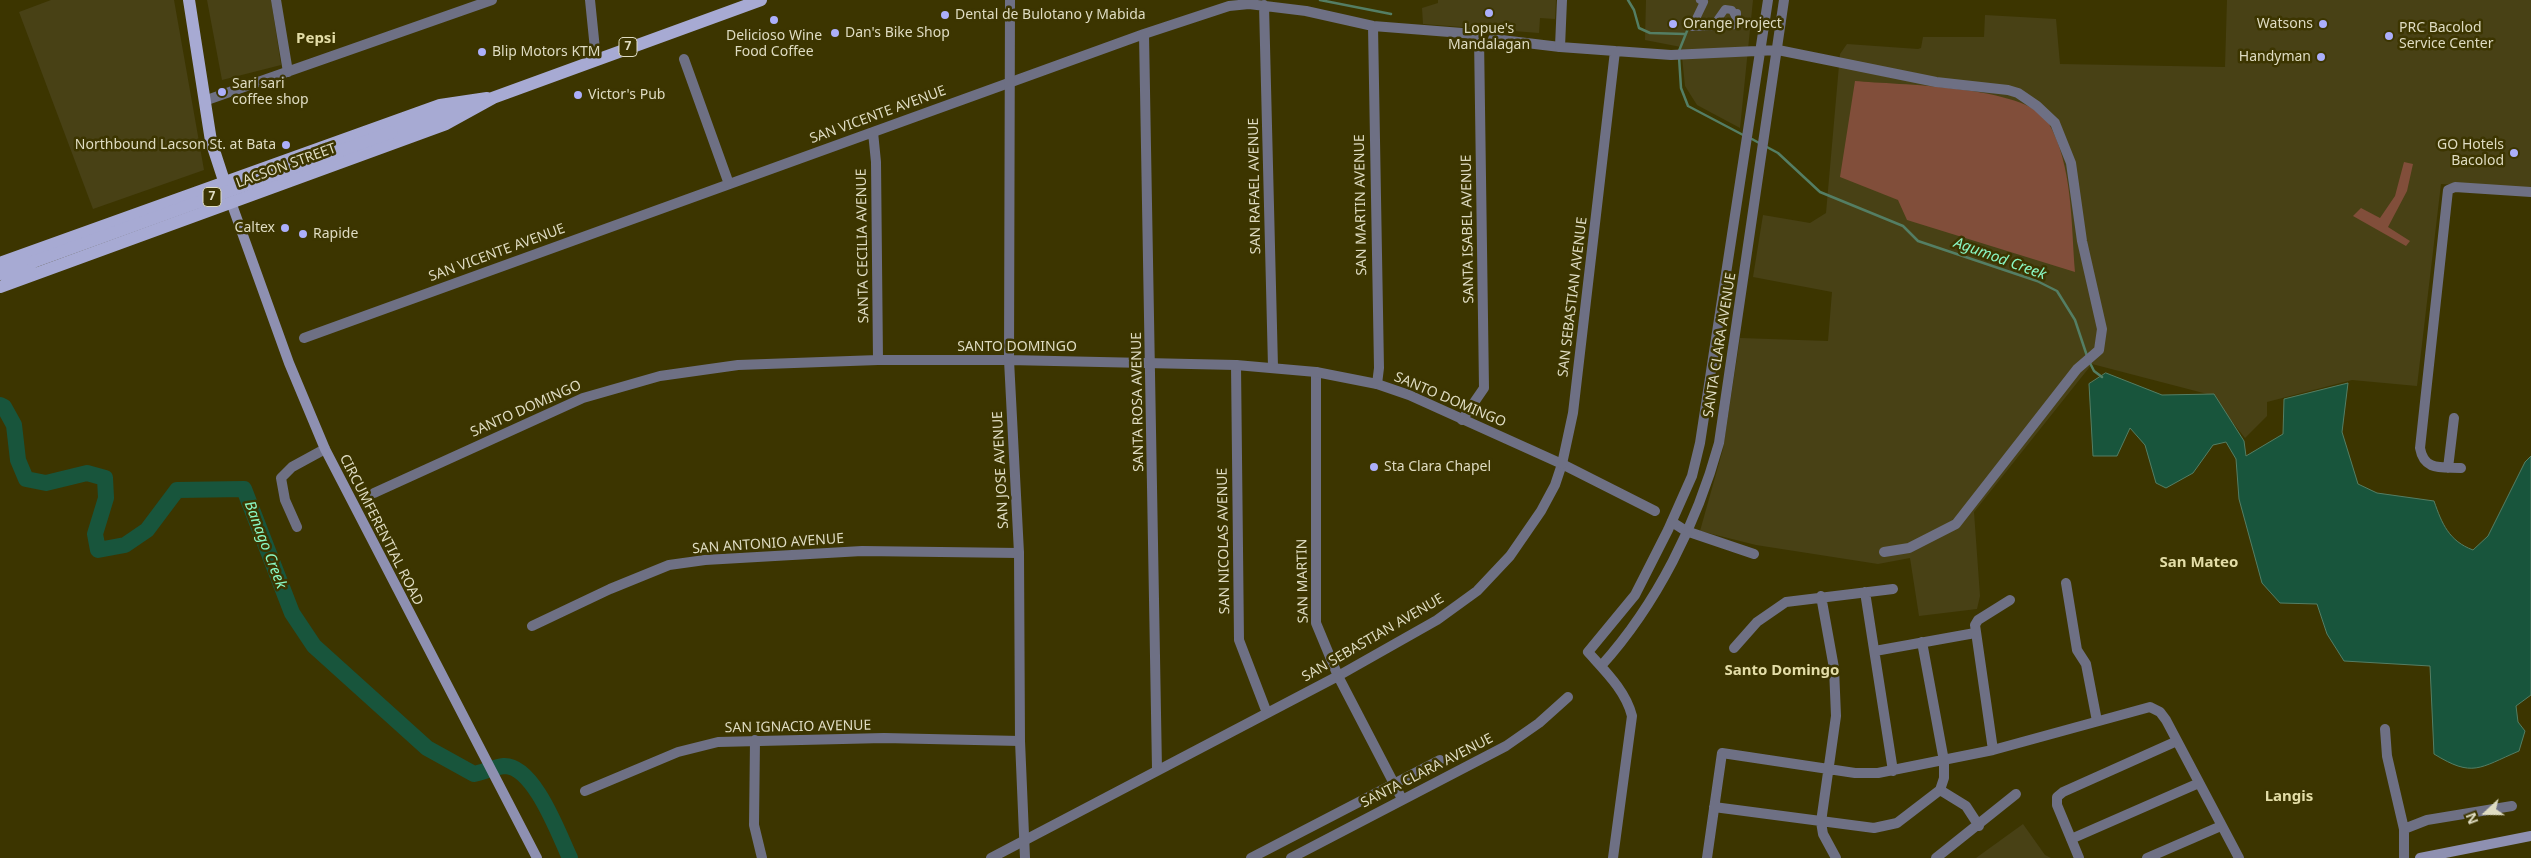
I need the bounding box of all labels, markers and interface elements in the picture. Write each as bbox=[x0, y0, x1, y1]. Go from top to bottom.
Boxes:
place label: Dental de Bulotano y Mabida bbox=[955, 7, 1146, 23]
marker: Lopue's Mandalagan bbox=[1483, 7, 1495, 19]
marker: Dental de Bulotano y Mabida bbox=[939, 9, 951, 21]
marker: Delicioso Wine Food Coffee bbox=[768, 14, 780, 26]
place label: Orange Project bbox=[1683, 16, 1782, 32]
place label: Watsons bbox=[2257, 16, 2313, 32]
marker: Orange Project bbox=[1667, 18, 1679, 30]
marker: Watsons bbox=[2317, 18, 2329, 30]
place label: PRC Bacolod Service Center bbox=[2399, 20, 2493, 52]
place label: Lopue's Mandalagan bbox=[1448, 21, 1530, 54]
place label: Dan's Bike Shop bbox=[845, 25, 950, 41]
marker: Dan's Bike Shop bbox=[829, 27, 841, 39]
place label: Delicioso Wine Food Coffee bbox=[726, 28, 822, 60]
district label: Pepsi bbox=[296, 30, 336, 48]
marker: PRC Bacolod Service Center bbox=[2383, 30, 2395, 42]
road number: 7 bbox=[619, 38, 637, 56]
place label: Blip Motors KTM bbox=[492, 44, 601, 60]
marker: Blip Motors KTM bbox=[476, 46, 488, 58]
place label: Handyman bbox=[2239, 49, 2311, 65]
marker: Handyman bbox=[2315, 51, 2327, 63]
place label: Sari sari coffee shop bbox=[232, 76, 309, 108]
street label: SAN VICENTE AVENUE bbox=[808, 83, 948, 147]
marker: Sari sari coffee shop bbox=[216, 86, 228, 98]
place label: Victor's Pub bbox=[588, 87, 665, 103]
marker: Victor's Pub bbox=[572, 89, 584, 101]
street label: SAN RAFAEL AVENUE bbox=[1245, 118, 1265, 254]
street label: SAN MARTIN AVENUE bbox=[1351, 134, 1371, 276]
place label: Northbound Lacson St. at Bata bbox=[75, 137, 276, 153]
place label: GO Hotels Bacolod bbox=[2437, 137, 2504, 170]
marker: Northbound Lacson St. at Bata bbox=[280, 139, 292, 151]
street label: LACSON STREET bbox=[234, 140, 338, 192]
marker: GO Hotels Bacolod bbox=[2508, 147, 2520, 159]
street label: SANTA ISABEL AVENUE bbox=[1458, 154, 1478, 304]
street label: SANTA CECILIA AVENUE bbox=[853, 168, 873, 324]
road number: 7 bbox=[203, 188, 221, 206]
street label: SAN SEBASTIAN AVENUE bbox=[1555, 216, 1591, 378]
place label: Caltex bbox=[235, 220, 275, 236]
street label: SAN VICENTE AVENUE bbox=[427, 221, 567, 285]
marker: Caltex bbox=[279, 222, 291, 234]
place label: Rapide bbox=[313, 226, 358, 242]
marker: Rapide bbox=[297, 228, 309, 240]
water label: Agumod Creek bbox=[1951, 234, 2049, 284]
street label: SANTA CLARA AVENUE bbox=[1700, 271, 1740, 419]
street label: SANTA ROSA AVENUE bbox=[1128, 332, 1148, 472]
street label: SANTO DOMINGO bbox=[957, 339, 1077, 355]
street label: SANTO DOMINGO bbox=[1392, 369, 1508, 431]
street label: SANTO DOMINGO bbox=[468, 377, 584, 441]
street label: SAN JOSE AVENUE bbox=[990, 411, 1012, 529]
street label: CIRCUMFERENTIAL ROAD bbox=[336, 452, 426, 608]
place label: Sta Clara Chapel bbox=[1384, 459, 1491, 475]
marker: Sta Clara Chapel bbox=[1368, 461, 1380, 473]
street label: SAN NICOLAS AVENUE bbox=[1214, 468, 1234, 614]
water label: Banago Creek bbox=[240, 499, 290, 591]
street label: SAN ANTONIO AVENUE bbox=[692, 530, 844, 558]
street label: SAN MARTIN bbox=[1294, 539, 1312, 623]
district label: San Mateo bbox=[2160, 554, 2238, 572]
street label: SAN SEBASTIAN AVENUE bbox=[1299, 590, 1447, 686]
district label: Santo Domingo bbox=[1725, 662, 1839, 680]
street label: SAN IGNACIO AVENUE bbox=[725, 717, 871, 737]
street label: SANTA CLARA AVENUE bbox=[1358, 730, 1496, 812]
district label: Langis bbox=[2265, 788, 2313, 806]
north arrow bbox=[2461, 788, 2511, 838]
text: N bbox=[2461, 810, 2482, 827]

